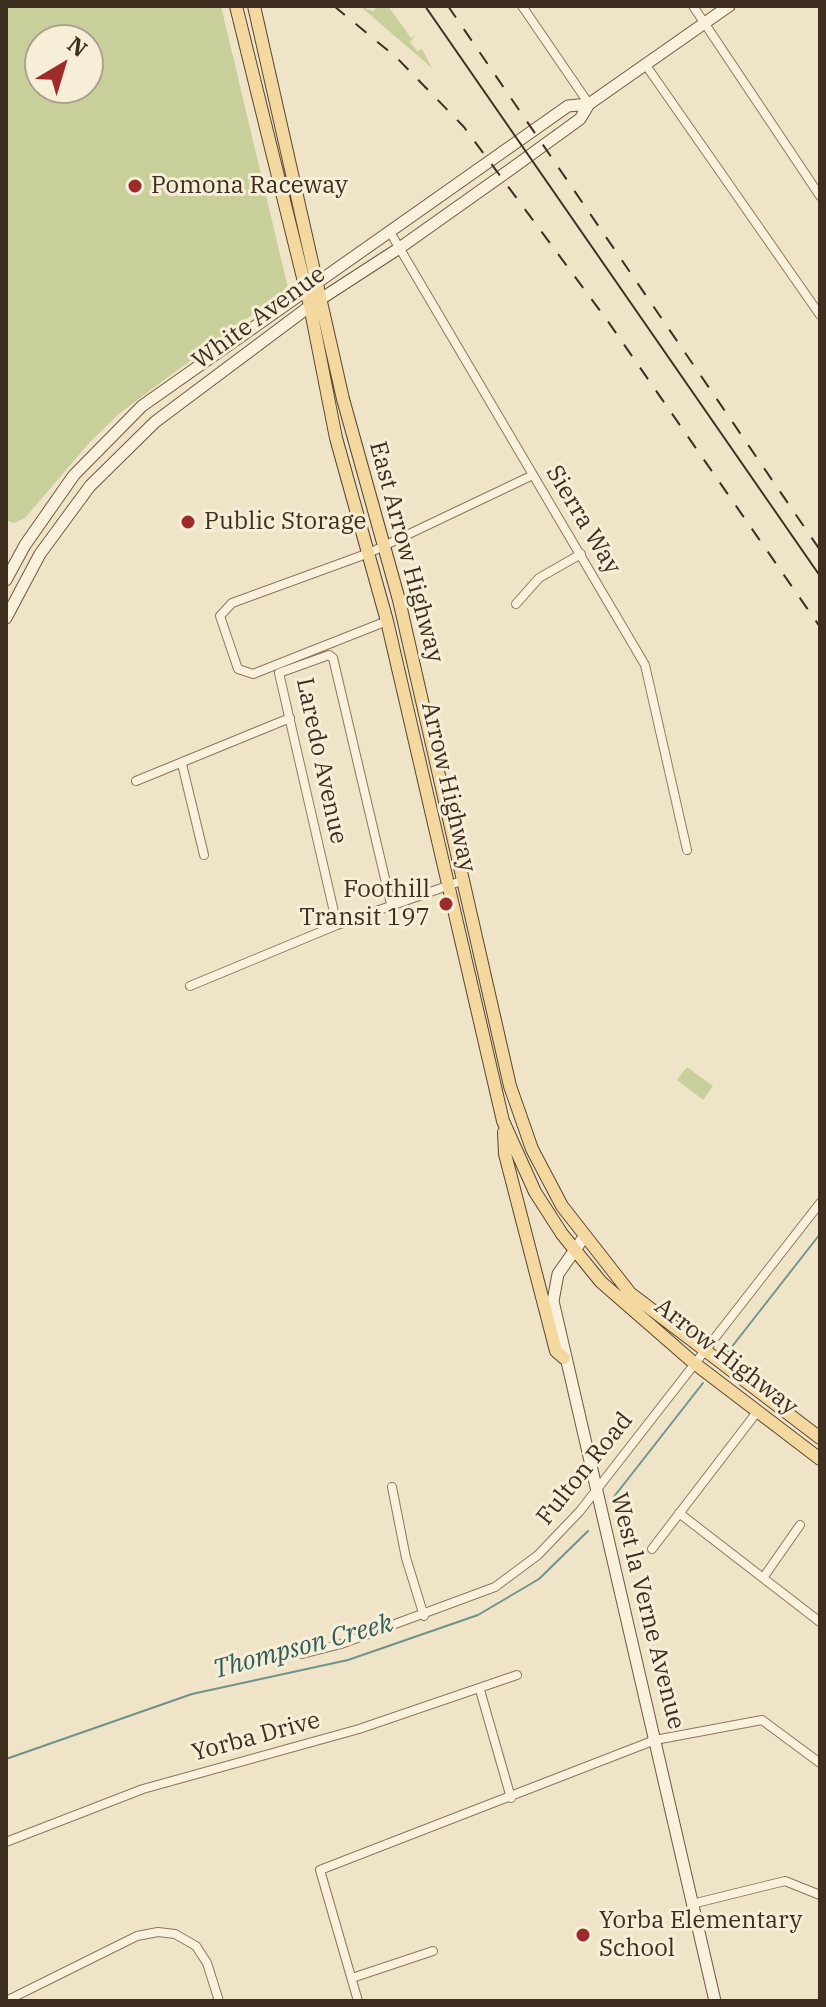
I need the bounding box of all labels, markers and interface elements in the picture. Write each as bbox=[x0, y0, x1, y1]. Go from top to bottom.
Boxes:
north arrow bbox=[24, 24, 104, 104]
text: N bbox=[62, 29, 94, 63]
place label: Pomona Raceway bbox=[151, 172, 348, 200]
marker: Pomona Raceway bbox=[126, 177, 144, 195]
street label: White Avenue bbox=[187, 260, 331, 376]
street label: East Arrow Highway bbox=[363, 438, 449, 666]
street label: Sierra Way bbox=[539, 460, 627, 580]
place label: Public Storage bbox=[204, 508, 366, 536]
marker: Public Storage bbox=[179, 513, 197, 531]
street label: Laredo Avenue bbox=[289, 675, 353, 847]
street label: Arrow Highway bbox=[414, 699, 482, 875]
place label: Foothill Transit 197 bbox=[299, 876, 430, 932]
marker: Foothill Transit 197 bbox=[437, 895, 455, 913]
street label: Arrow Highway bbox=[649, 1292, 803, 1422]
street label: Fulton Road bbox=[531, 1407, 639, 1531]
street label: West la Verne Avenue bbox=[604, 1490, 690, 1732]
water label: Thompson Creek bbox=[210, 1608, 396, 1686]
street label: Yorba Drive bbox=[189, 1706, 323, 1768]
place label: Yorba Elementary School bbox=[599, 1907, 802, 1963]
marker: Yorba Elementary School bbox=[574, 1926, 592, 1944]

